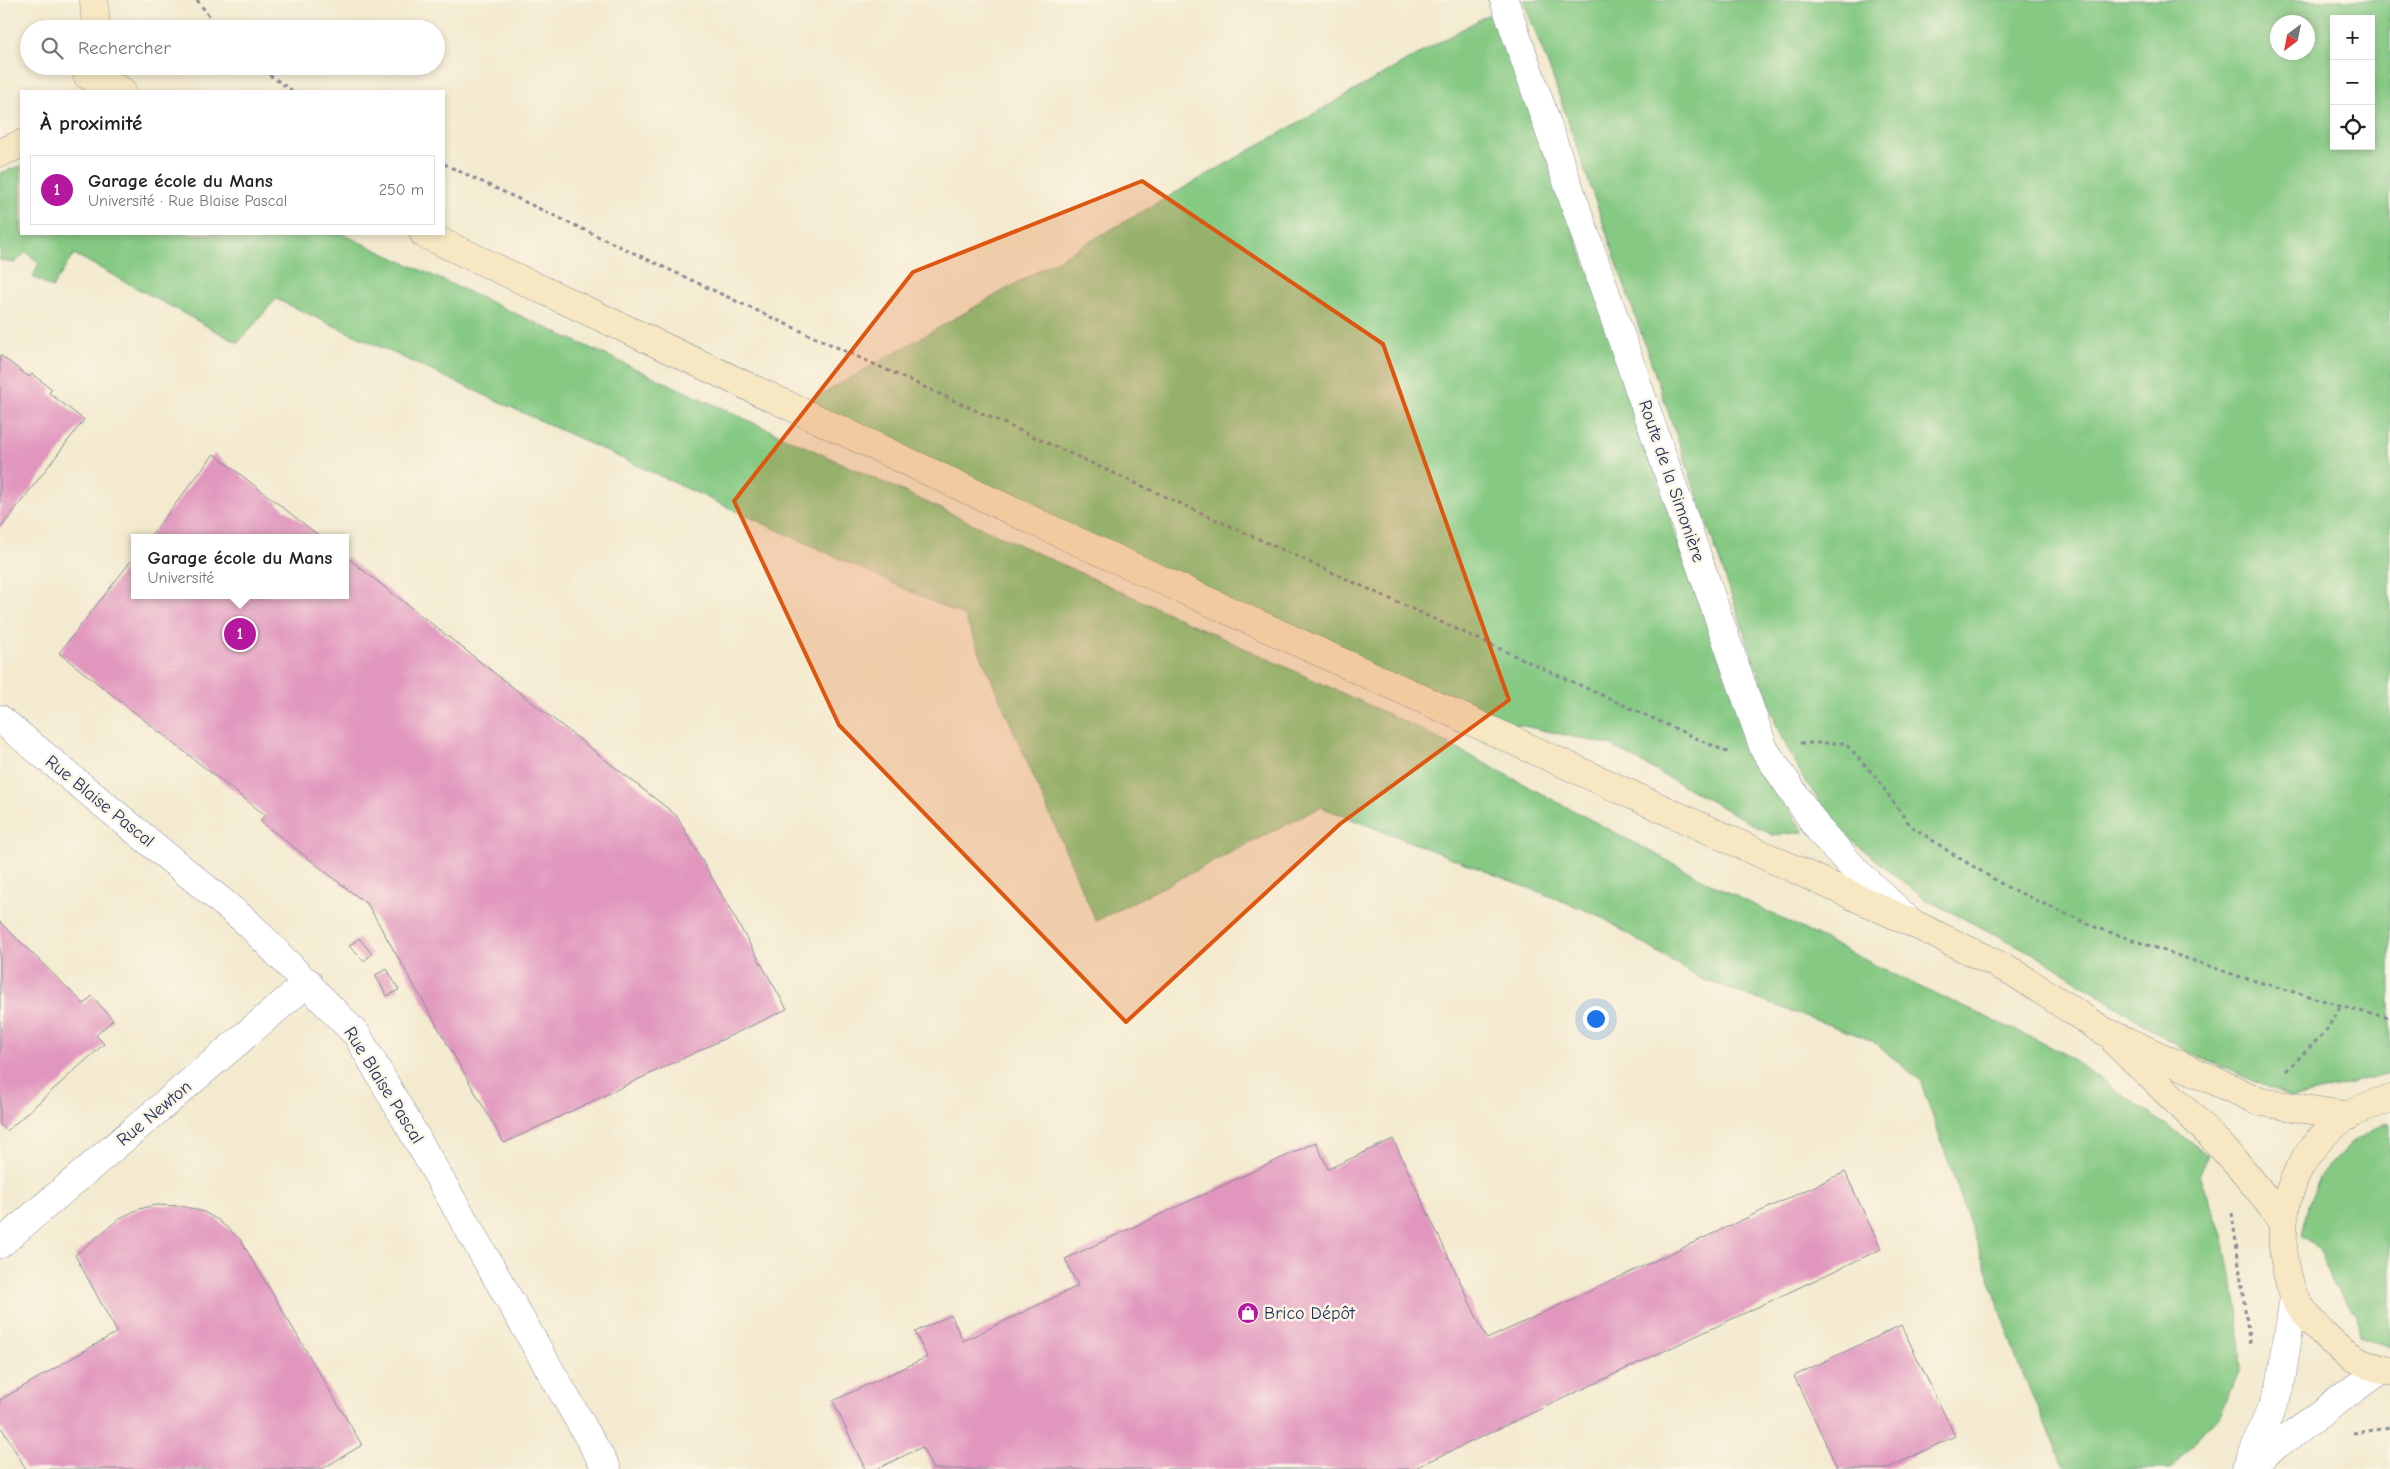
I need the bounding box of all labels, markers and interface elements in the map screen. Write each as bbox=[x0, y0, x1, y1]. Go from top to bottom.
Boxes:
north arrow bbox=[2270, 15, 2315, 60]
map controls bbox=[2330, 15, 2375, 150]
button: + bbox=[2330, 15, 2375, 60]
search box bbox=[20, 20, 445, 75]
icon: search bbox=[38, 34, 66, 62]
text: Rechercher bbox=[78, 37, 171, 59]
button: − bbox=[2330, 60, 2375, 105]
button: locate bbox=[2330, 105, 2375, 150]
text: À proximité bbox=[40, 111, 142, 135]
text: Garage école du Mans bbox=[88, 170, 273, 192]
text: 1 bbox=[54, 181, 60, 199]
text: 250 m bbox=[379, 181, 424, 199]
text: Université · Rue Blaise Pascal bbox=[88, 192, 287, 210]
street label: Route de la Simonière bbox=[1634, 397, 1709, 565]
popup bbox=[131, 534, 349, 599]
text: Garage école du Mans bbox=[148, 547, 332, 569]
text: Université bbox=[148, 569, 214, 587]
pin: 1 bbox=[224, 615, 256, 653]
street label: Rue Blaise Pascal bbox=[41, 751, 158, 852]
your location bbox=[1583, 1006, 1609, 1032]
street label: Rue Blaise Pascal bbox=[339, 1023, 428, 1148]
street label: Rue Newton bbox=[113, 1076, 196, 1151]
shop icon: Brico Dépôt bbox=[1236, 1301, 1260, 1325]
place label: Brico Dépôt bbox=[1264, 1303, 1356, 1324]

